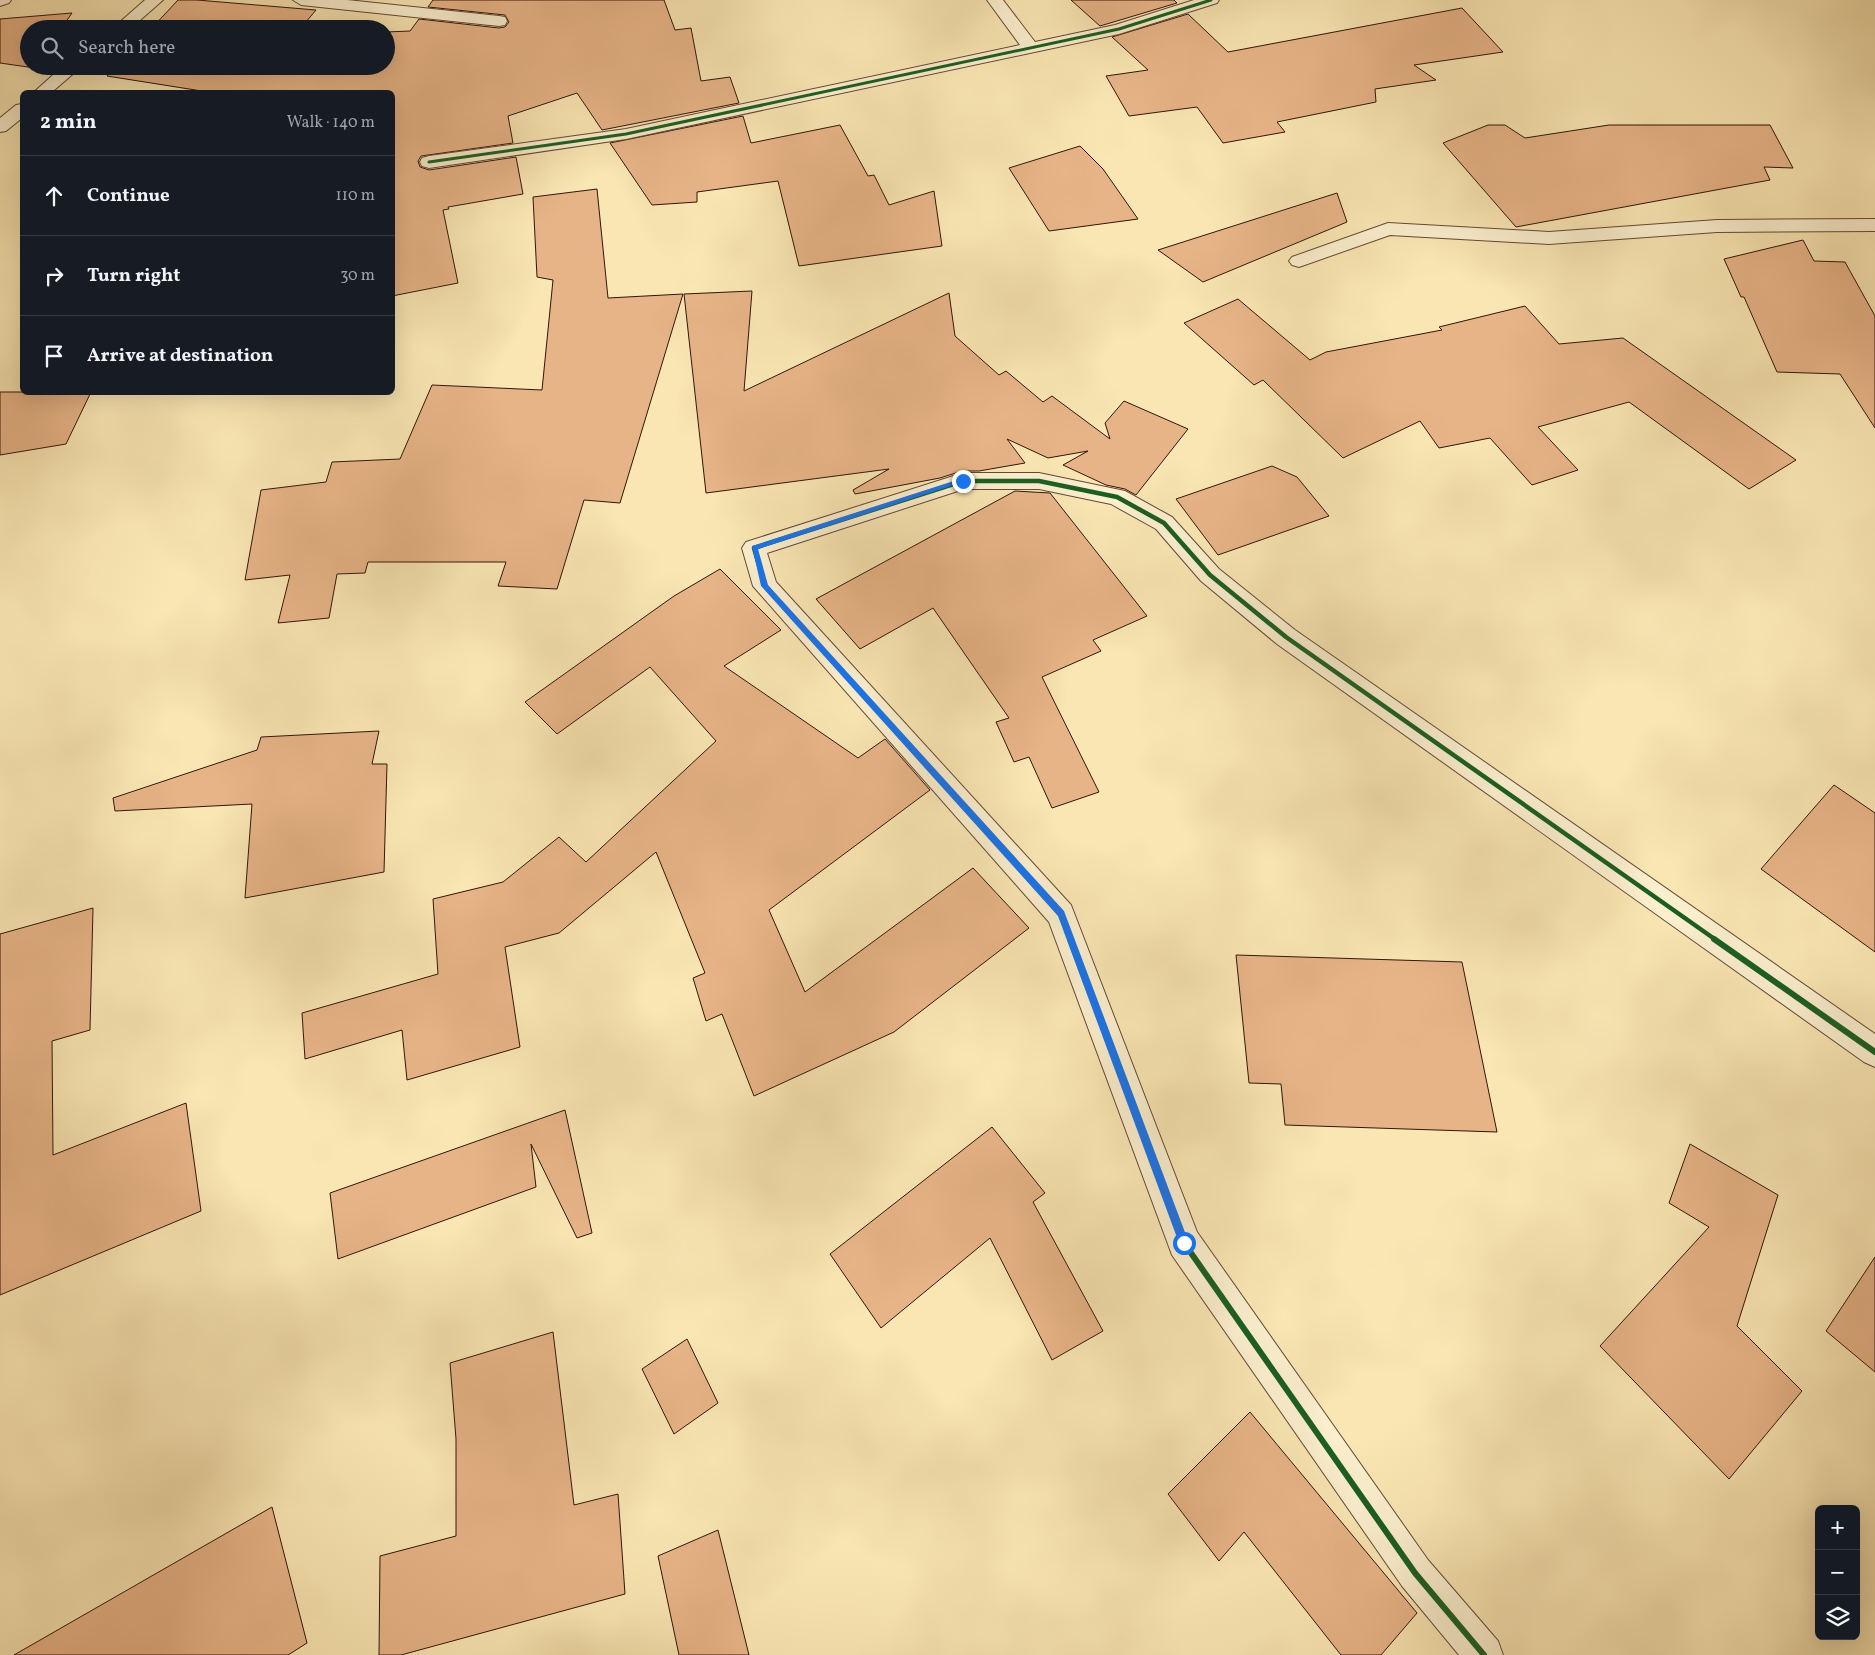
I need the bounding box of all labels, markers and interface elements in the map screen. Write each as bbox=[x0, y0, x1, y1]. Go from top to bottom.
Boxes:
search box bbox=[20, 20, 395, 75]
icon: search bbox=[38, 34, 66, 62]
text: Search here bbox=[78, 35, 175, 61]
text: 2 min bbox=[40, 108, 97, 137]
text: Walk · 140 m bbox=[287, 112, 375, 134]
icon: ahead bbox=[40, 182, 68, 210]
text: Continue bbox=[87, 183, 170, 209]
text: 110 m bbox=[336, 185, 375, 207]
icon: right bbox=[40, 262, 68, 290]
text: Turn right bbox=[87, 263, 180, 289]
text: 30 m bbox=[340, 265, 375, 287]
icon: arrive bbox=[40, 342, 68, 370]
text: Arrive at destination bbox=[87, 343, 273, 369]
route end bbox=[952, 470, 975, 493]
route start bbox=[1173, 1232, 1196, 1255]
map controls bbox=[1815, 1505, 1860, 1640]
button: + bbox=[1815, 1505, 1860, 1550]
button: − bbox=[1815, 1550, 1860, 1595]
button: layers bbox=[1815, 1595, 1860, 1640]

